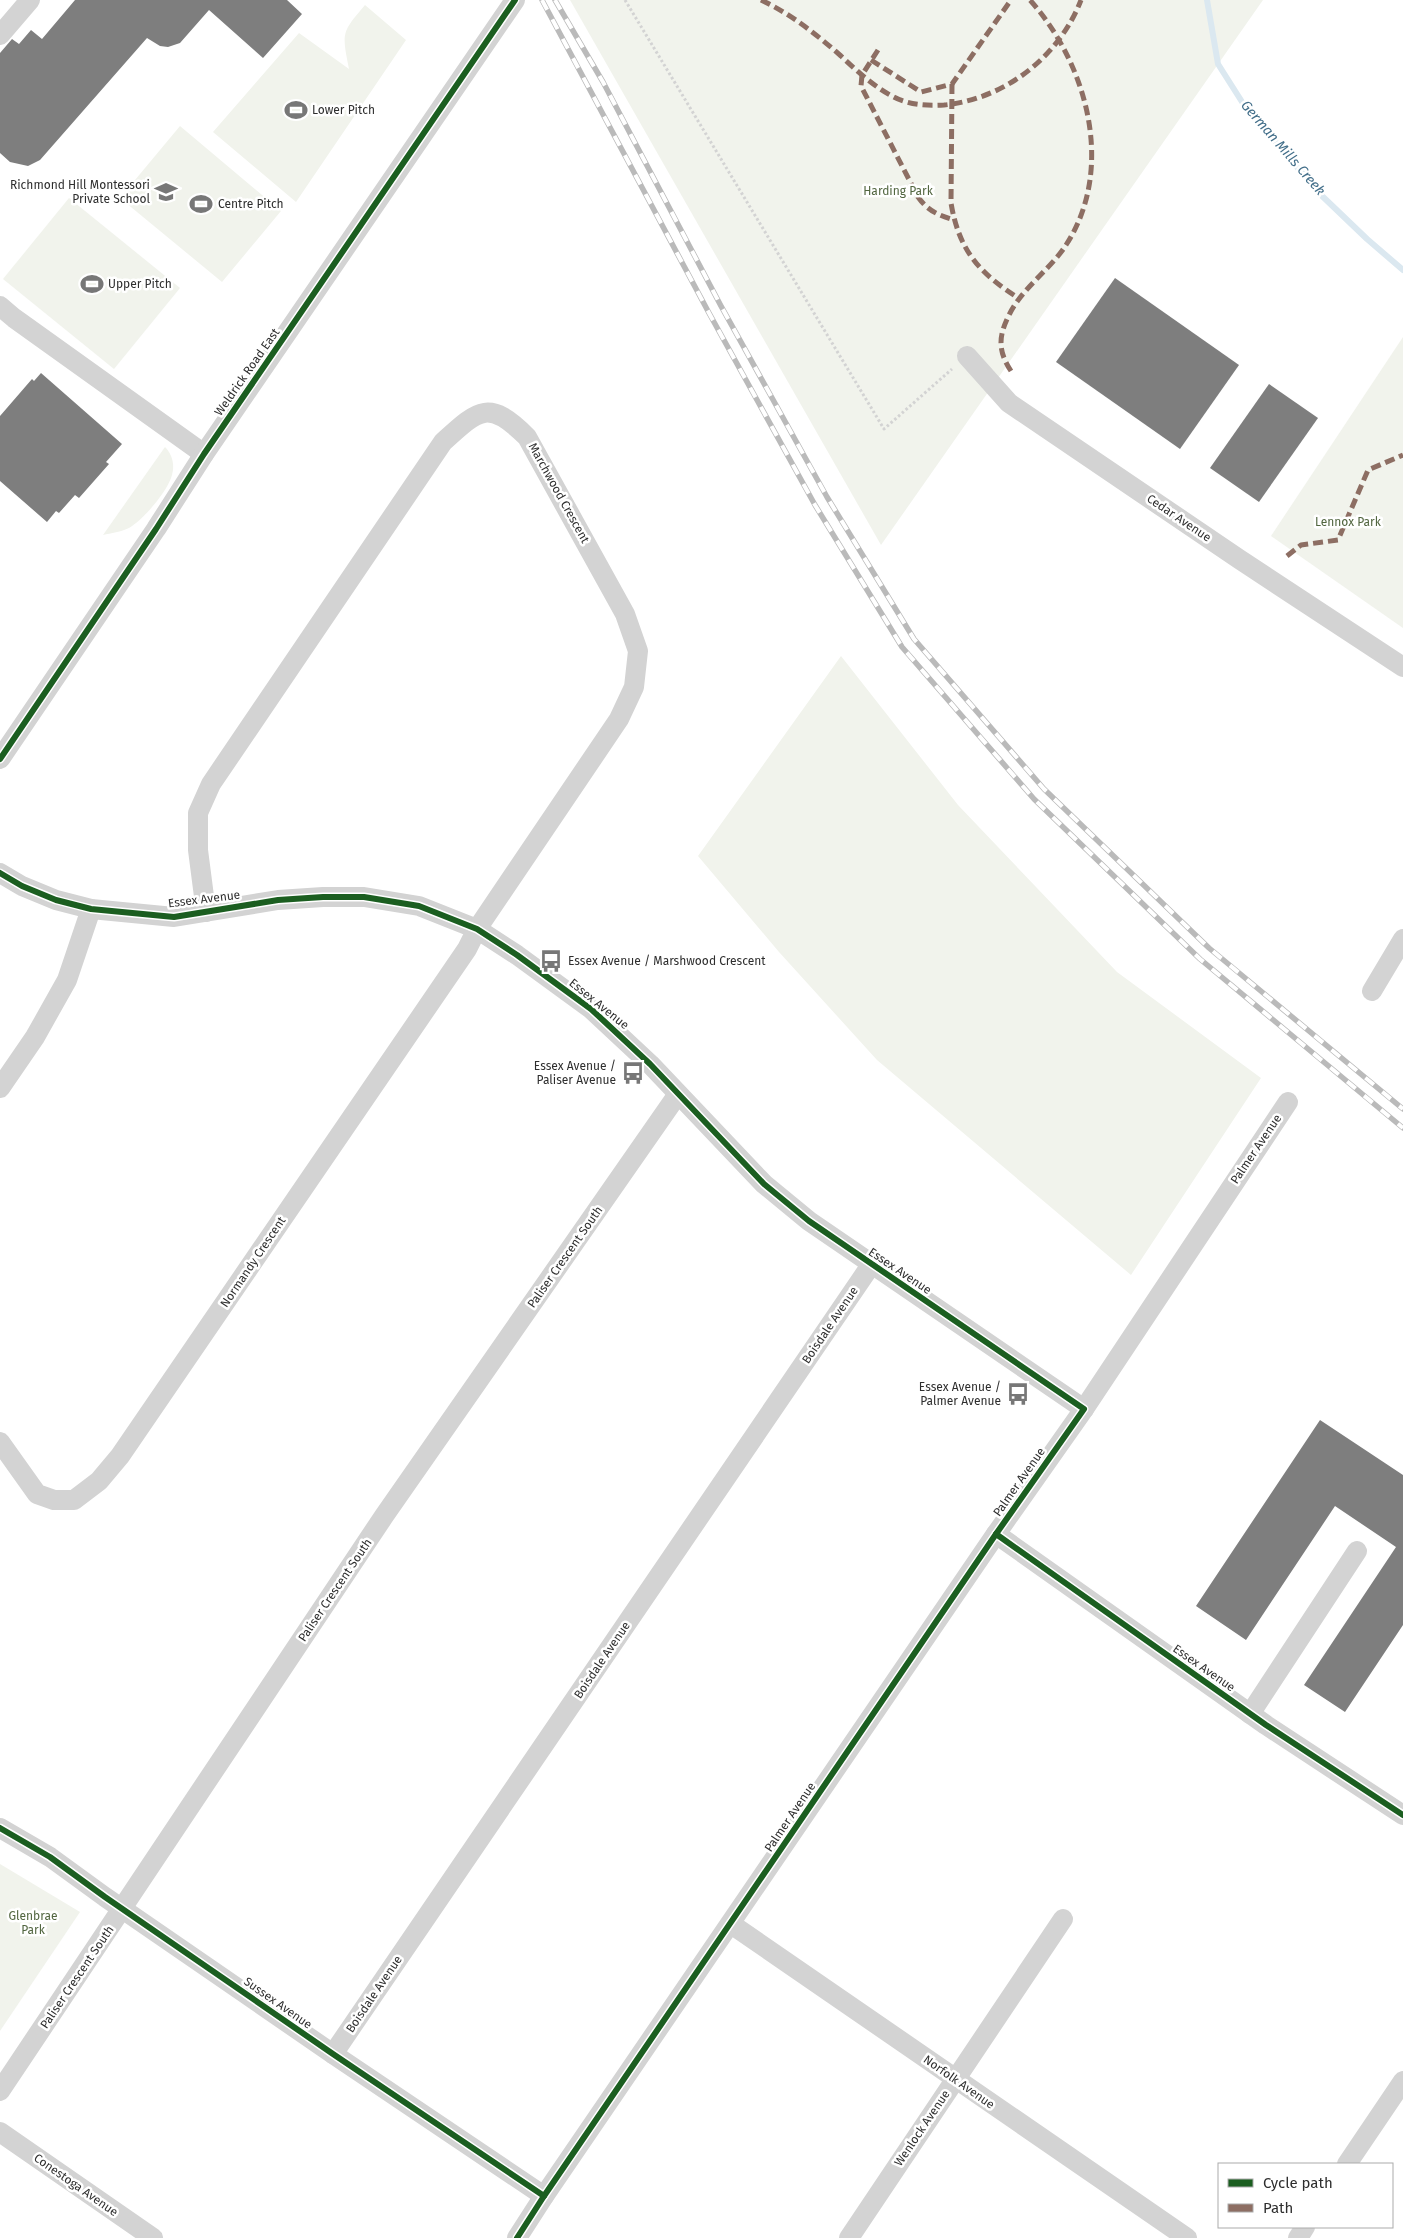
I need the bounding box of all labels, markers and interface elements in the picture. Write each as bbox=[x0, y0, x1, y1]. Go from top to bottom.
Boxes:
sports icon: Lower Pitch bbox=[283, 97, 309, 123]
water label: German Mills Creek bbox=[1237, 97, 1329, 199]
place label: Lower Pitch bbox=[312, 103, 375, 117]
place label: Richmond Hill Montessori Private School bbox=[10, 178, 150, 206]
school or university icon: Richmond Hill Montessori Private School bbox=[153, 179, 179, 205]
park label: Harding Park bbox=[863, 184, 934, 198]
sports icon: Centre Pitch bbox=[188, 191, 214, 217]
place label: Centre Pitch bbox=[218, 197, 284, 211]
sports icon: Upper Pitch bbox=[79, 271, 105, 297]
place label: Upper Pitch bbox=[108, 277, 172, 291]
street label: Weldrick Road East bbox=[212, 325, 283, 418]
street label: Marchwood Crescent bbox=[526, 441, 593, 546]
street label: Cedar Avenue bbox=[1144, 491, 1214, 545]
park label: Lennox Park bbox=[1315, 515, 1382, 529]
street label: Essex Avenue bbox=[167, 888, 241, 910]
bus stop icon: Essex Avenue / Marshwood Crescent bbox=[538, 948, 564, 974]
place label: Essex Avenue / Marshwood Crescent bbox=[568, 954, 766, 968]
street label: Essex Avenue bbox=[566, 976, 632, 1032]
place label: Essex Avenue / Paliser Avenue bbox=[534, 1059, 616, 1087]
bus stop icon: Essex Avenue / Paliser Avenue bbox=[620, 1060, 646, 1086]
street label: Palmer Avenue bbox=[1228, 1112, 1284, 1186]
street label: Paliser Crescent South bbox=[525, 1203, 605, 1311]
street label: Normandy Crescent bbox=[217, 1213, 289, 1310]
street label: Essex Avenue bbox=[866, 1245, 934, 1297]
street label: Boisdale Avenue bbox=[799, 1284, 861, 1366]
place label: Essex Avenue / Palmer Avenue bbox=[919, 1380, 1001, 1408]
bus stop icon: Essex Avenue / Palmer Avenue bbox=[1005, 1381, 1031, 1407]
street label: Palmer Avenue bbox=[990, 1445, 1048, 1519]
street label: Paliser Crescent South bbox=[295, 1536, 375, 1644]
street label: Boisdale Avenue bbox=[571, 1619, 633, 1701]
street label: Essex Avenue bbox=[1170, 1641, 1238, 1695]
street label: Palmer Avenue bbox=[762, 1780, 818, 1854]
park label: Glenbrae Park bbox=[8, 1909, 58, 1937]
street label: Paliser Crescent South bbox=[37, 1923, 117, 2031]
street label: Boisdale Avenue bbox=[343, 1953, 405, 2035]
street label: Sussex Avenue bbox=[241, 1974, 315, 2032]
street label: Norfolk Avenue bbox=[921, 2052, 997, 2112]
street label: Wenlock Avenue bbox=[891, 2087, 953, 2169]
street label: Conestoga Avenue bbox=[31, 2151, 121, 2219]
legend bbox=[1218, 2163, 1393, 2228]
text: Cycle path bbox=[1263, 2174, 1333, 2192]
text: Path bbox=[1263, 2199, 1293, 2217]

